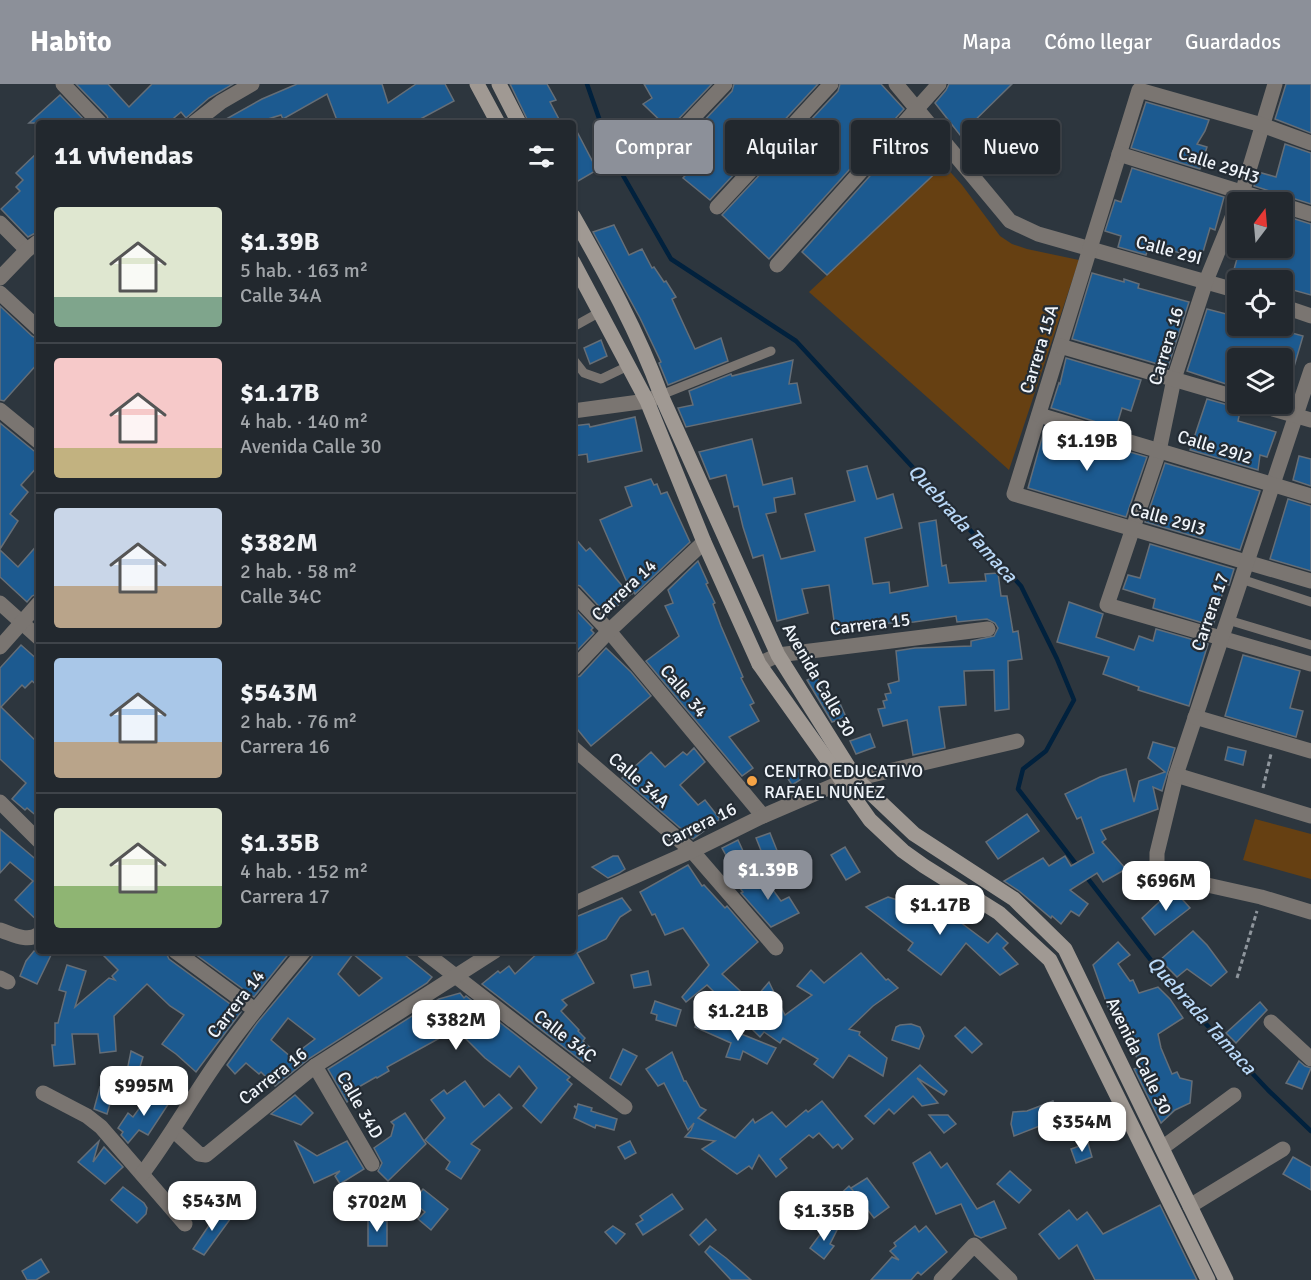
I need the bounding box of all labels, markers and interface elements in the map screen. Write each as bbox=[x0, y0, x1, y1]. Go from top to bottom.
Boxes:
text: Habito bbox=[30, 25, 112, 59]
text: Mapa bbox=[962, 29, 1011, 55]
text: Cómo llegar bbox=[1044, 29, 1152, 55]
text: Guardados bbox=[1185, 29, 1281, 55]
chip: Comprar bbox=[594, 120, 713, 174]
chip: Alquilar bbox=[725, 120, 839, 174]
chip: Filtros bbox=[851, 120, 950, 174]
chip: Nuevo bbox=[962, 120, 1060, 174]
text: 11 viviendas bbox=[54, 140, 193, 172]
icon: filters bbox=[525, 140, 558, 173]
street label: Calle 29H3 bbox=[1175, 142, 1263, 188]
north arrow bbox=[1227, 192, 1293, 258]
map controls bbox=[1227, 192, 1293, 414]
text: $1.39B bbox=[240, 226, 320, 258]
icon: home bbox=[102, 231, 174, 303]
street label: Calle 29I bbox=[1133, 231, 1205, 269]
text: 5 hab. · 163 m² bbox=[240, 258, 368, 283]
button: locate bbox=[1227, 270, 1293, 336]
text: Calle 34A bbox=[240, 283, 322, 308]
street label: Carrera 15A bbox=[1015, 302, 1063, 396]
street label: Carrera 16 bbox=[1144, 304, 1188, 388]
button: layers bbox=[1227, 348, 1293, 414]
text: $1.17B bbox=[240, 377, 320, 409]
icon: home bbox=[102, 382, 174, 454]
text: 4 hab. · 140 m² bbox=[240, 409, 368, 434]
pin: $1.19B bbox=[1038, 421, 1136, 472]
street label: Calle 29I2 bbox=[1175, 425, 1255, 469]
text: $1.19B bbox=[1056, 428, 1118, 453]
text: Avenida Calle 30 bbox=[240, 434, 382, 459]
water label: Quebrada Tamaca bbox=[903, 459, 1023, 588]
street label: Calle 29I3 bbox=[1128, 498, 1208, 540]
text: $382M bbox=[240, 527, 318, 559]
icon: home bbox=[102, 532, 174, 604]
street label: Carrera 14 bbox=[587, 554, 661, 626]
text: 2 hab. · 58 m² bbox=[240, 559, 357, 584]
street label: Carrera 17 bbox=[1186, 570, 1234, 654]
text: Calle 34C bbox=[240, 584, 322, 609]
street label: Carrera 15 bbox=[829, 608, 911, 640]
street label: Avenida Calle 30 bbox=[778, 619, 860, 741]
street label: Calle 34 bbox=[655, 660, 713, 722]
text: $543M bbox=[240, 677, 318, 709]
icon: home bbox=[102, 682, 174, 754]
text: 2 hab. · 76 m² bbox=[240, 709, 357, 734]
text: Carrera 16 bbox=[240, 734, 330, 759]
street label: Calle 34A bbox=[604, 748, 674, 812]
place label: CENTRO EDUCATIVO RAFAEL NUÑEZ bbox=[764, 760, 923, 803]
marker: CENTRO EDUCATIVO RAFAEL NUÑEZ bbox=[745, 774, 759, 788]
street label: Carrera 16 bbox=[658, 797, 740, 853]
text: $1.35B bbox=[240, 827, 320, 859]
icon: home bbox=[102, 832, 174, 904]
pin: $1.39B bbox=[719, 850, 817, 901]
text: $1.39B bbox=[737, 857, 799, 882]
text: 4 hab. · 152 m² bbox=[240, 859, 368, 884]
pin: $696M bbox=[1124, 861, 1208, 912]
text: $696M bbox=[1136, 868, 1196, 893]
text: Carrera 17 bbox=[240, 884, 330, 909]
pin: $1.17B bbox=[891, 885, 989, 936]
text: $1.17B bbox=[909, 892, 971, 917]
water label: Quebrada Tamaca bbox=[1142, 951, 1262, 1080]
street label: Carrera 14 bbox=[202, 965, 270, 1043]
pin: $1.21B bbox=[689, 991, 787, 1042]
street label: Avenida Calle 30 bbox=[1101, 994, 1177, 1118]
text: $1.21B bbox=[707, 998, 769, 1023]
pin: $382M bbox=[414, 1000, 498, 1051]
street label: Calle 34C bbox=[529, 1005, 601, 1067]
text: $382M bbox=[426, 1007, 486, 1032]
street label: Carrera 16 bbox=[234, 1042, 312, 1110]
pin: $995M bbox=[102, 1066, 186, 1117]
street label: Calle 34D bbox=[332, 1067, 388, 1143]
text: $995M bbox=[114, 1073, 174, 1098]
pin: $354M bbox=[1040, 1102, 1124, 1153]
text: $354M bbox=[1052, 1109, 1112, 1134]
pin: $543M bbox=[170, 1181, 254, 1232]
pin: $702M bbox=[335, 1182, 419, 1233]
text: $543M bbox=[182, 1188, 242, 1213]
text: $702M bbox=[347, 1189, 407, 1214]
pin: $1.35B bbox=[775, 1191, 873, 1242]
text: $1.35B bbox=[793, 1198, 855, 1223]

